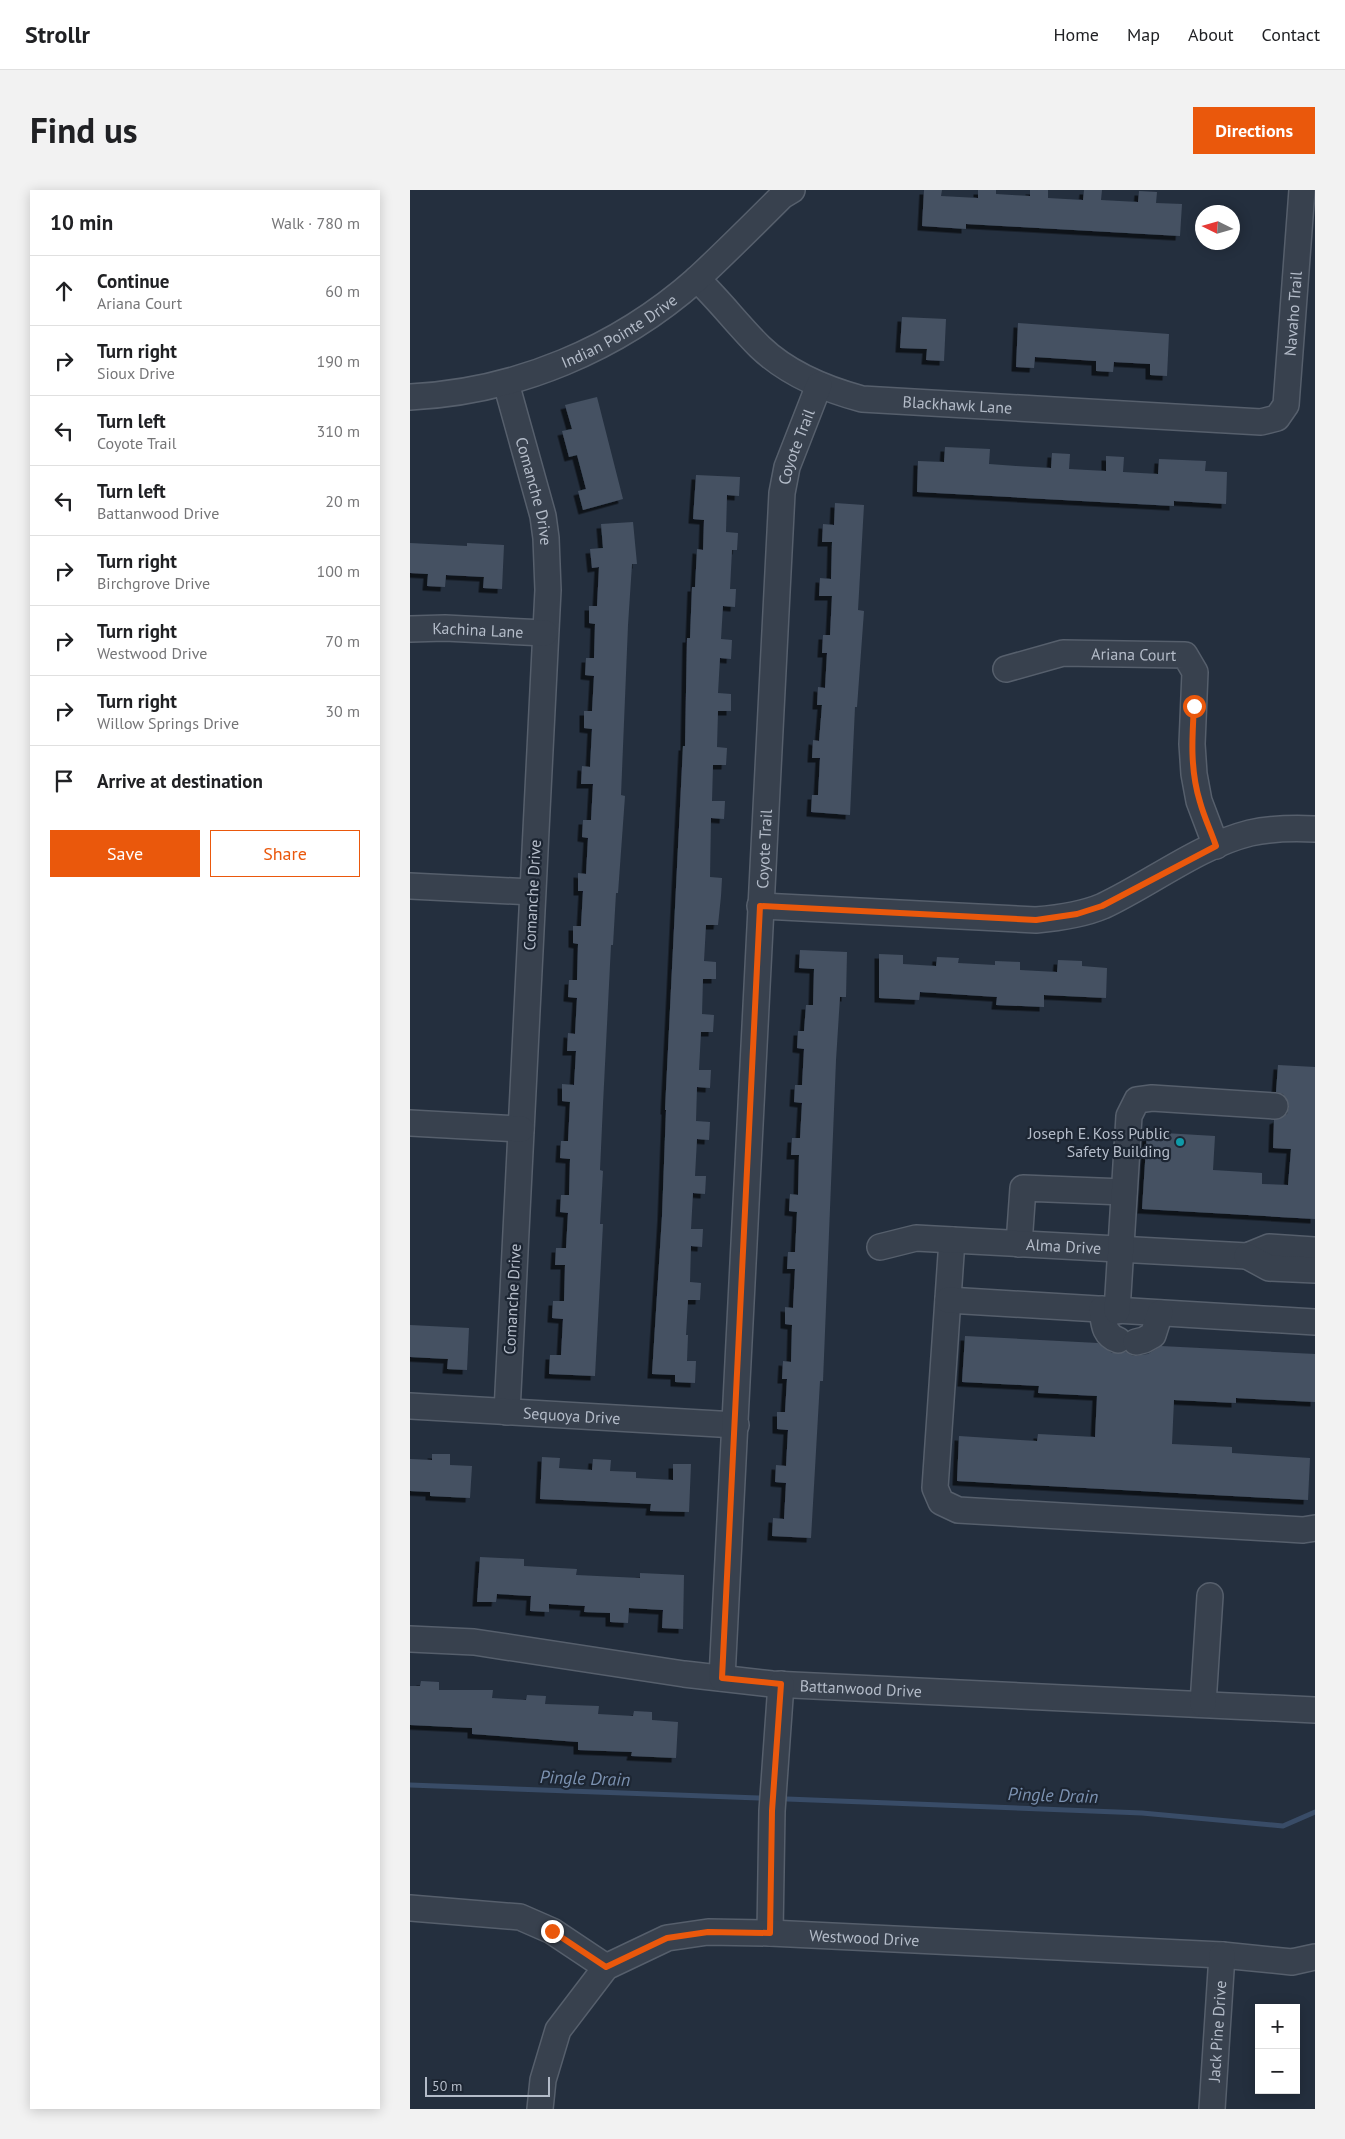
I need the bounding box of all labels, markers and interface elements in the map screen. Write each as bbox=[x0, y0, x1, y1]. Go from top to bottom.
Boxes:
text: Strollr bbox=[25, 19, 90, 50]
text: Home bbox=[1053, 23, 1099, 46]
text: Map bbox=[1127, 23, 1160, 46]
text: About bbox=[1188, 23, 1234, 46]
text: Contact bbox=[1262, 23, 1320, 46]
text: Find us bbox=[30, 107, 138, 153]
button: Directions bbox=[1193, 107, 1315, 154]
north arrow bbox=[1195, 205, 1240, 250]
text: 10 min bbox=[50, 209, 113, 236]
text: Walk · 780 m bbox=[271, 213, 360, 233]
text: Continue bbox=[97, 269, 169, 293]
street label: Navaho Trail bbox=[1280, 270, 1306, 357]
icon: ahead bbox=[50, 277, 78, 305]
text: 60 m bbox=[325, 281, 360, 301]
street label: Indian Pointe Drive bbox=[558, 290, 681, 372]
text: Ariana Court bbox=[97, 293, 182, 313]
text: Turn right bbox=[97, 339, 177, 363]
icon: right bbox=[50, 347, 78, 375]
text: 190 m bbox=[317, 351, 360, 371]
text: Sioux Drive bbox=[97, 363, 175, 383]
street label: Blackhawk Lane bbox=[902, 391, 1013, 418]
street label: Coyote Trail bbox=[774, 406, 819, 486]
text: Turn left bbox=[97, 409, 166, 433]
icon: left bbox=[50, 417, 78, 445]
text: 310 m bbox=[317, 421, 360, 441]
text: Coyote Trail bbox=[97, 433, 177, 453]
street label: Comanche Drive bbox=[511, 435, 556, 546]
text: Turn left bbox=[97, 479, 166, 503]
icon: left bbox=[50, 487, 78, 515]
text: 20 m bbox=[325, 491, 360, 511]
text: Battanwood Drive bbox=[97, 503, 219, 523]
text: Turn right bbox=[97, 549, 177, 573]
icon: right bbox=[50, 557, 78, 585]
text: 100 m bbox=[317, 561, 360, 581]
text: Birchgrove Drive bbox=[97, 573, 210, 593]
street label: Kachina Lane bbox=[432, 618, 524, 642]
text: Turn right bbox=[97, 619, 177, 643]
icon: right bbox=[50, 627, 78, 655]
text: 70 m bbox=[325, 631, 360, 651]
text: Westwood Drive bbox=[97, 643, 207, 663]
street label: Ariana Court bbox=[1091, 643, 1177, 665]
text: Turn right bbox=[97, 689, 177, 713]
route start bbox=[1183, 695, 1206, 718]
icon: right bbox=[50, 697, 78, 725]
text: 30 m bbox=[325, 701, 360, 721]
text: Willow Springs Drive bbox=[97, 713, 239, 733]
icon: arrive bbox=[50, 767, 78, 795]
text: Arrive at destination bbox=[97, 769, 263, 793]
street label: Coyote Trail bbox=[752, 809, 776, 889]
button: Save bbox=[50, 830, 200, 877]
button: Share bbox=[210, 830, 360, 877]
street label: Comanche Drive bbox=[519, 839, 545, 951]
place label: Joseph E. Koss Public Safety Building bbox=[1027, 1123, 1170, 1161]
marker: Joseph E. Koss Public Safety Building bbox=[1174, 1136, 1186, 1148]
street label: Alma Drive bbox=[1026, 1234, 1102, 1258]
street label: Comanche Drive bbox=[499, 1243, 525, 1355]
street label: Sequoya Drive bbox=[522, 1403, 621, 1428]
street label: Battanwood Drive bbox=[799, 1675, 922, 1701]
water label: Pingle Drain bbox=[539, 1765, 631, 1791]
water label: Pingle Drain bbox=[1007, 1782, 1099, 1808]
route end bbox=[541, 1920, 564, 1943]
street label: Westwood Drive bbox=[809, 1925, 920, 1950]
street label: Jack Pine Drive bbox=[1204, 1980, 1230, 2084]
map controls bbox=[1255, 2004, 1300, 2094]
button: + bbox=[1255, 2004, 1300, 2049]
button: − bbox=[1255, 2049, 1300, 2094]
scale bar bbox=[425, 2074, 550, 2097]
text: 50 m bbox=[432, 2077, 462, 2095]

